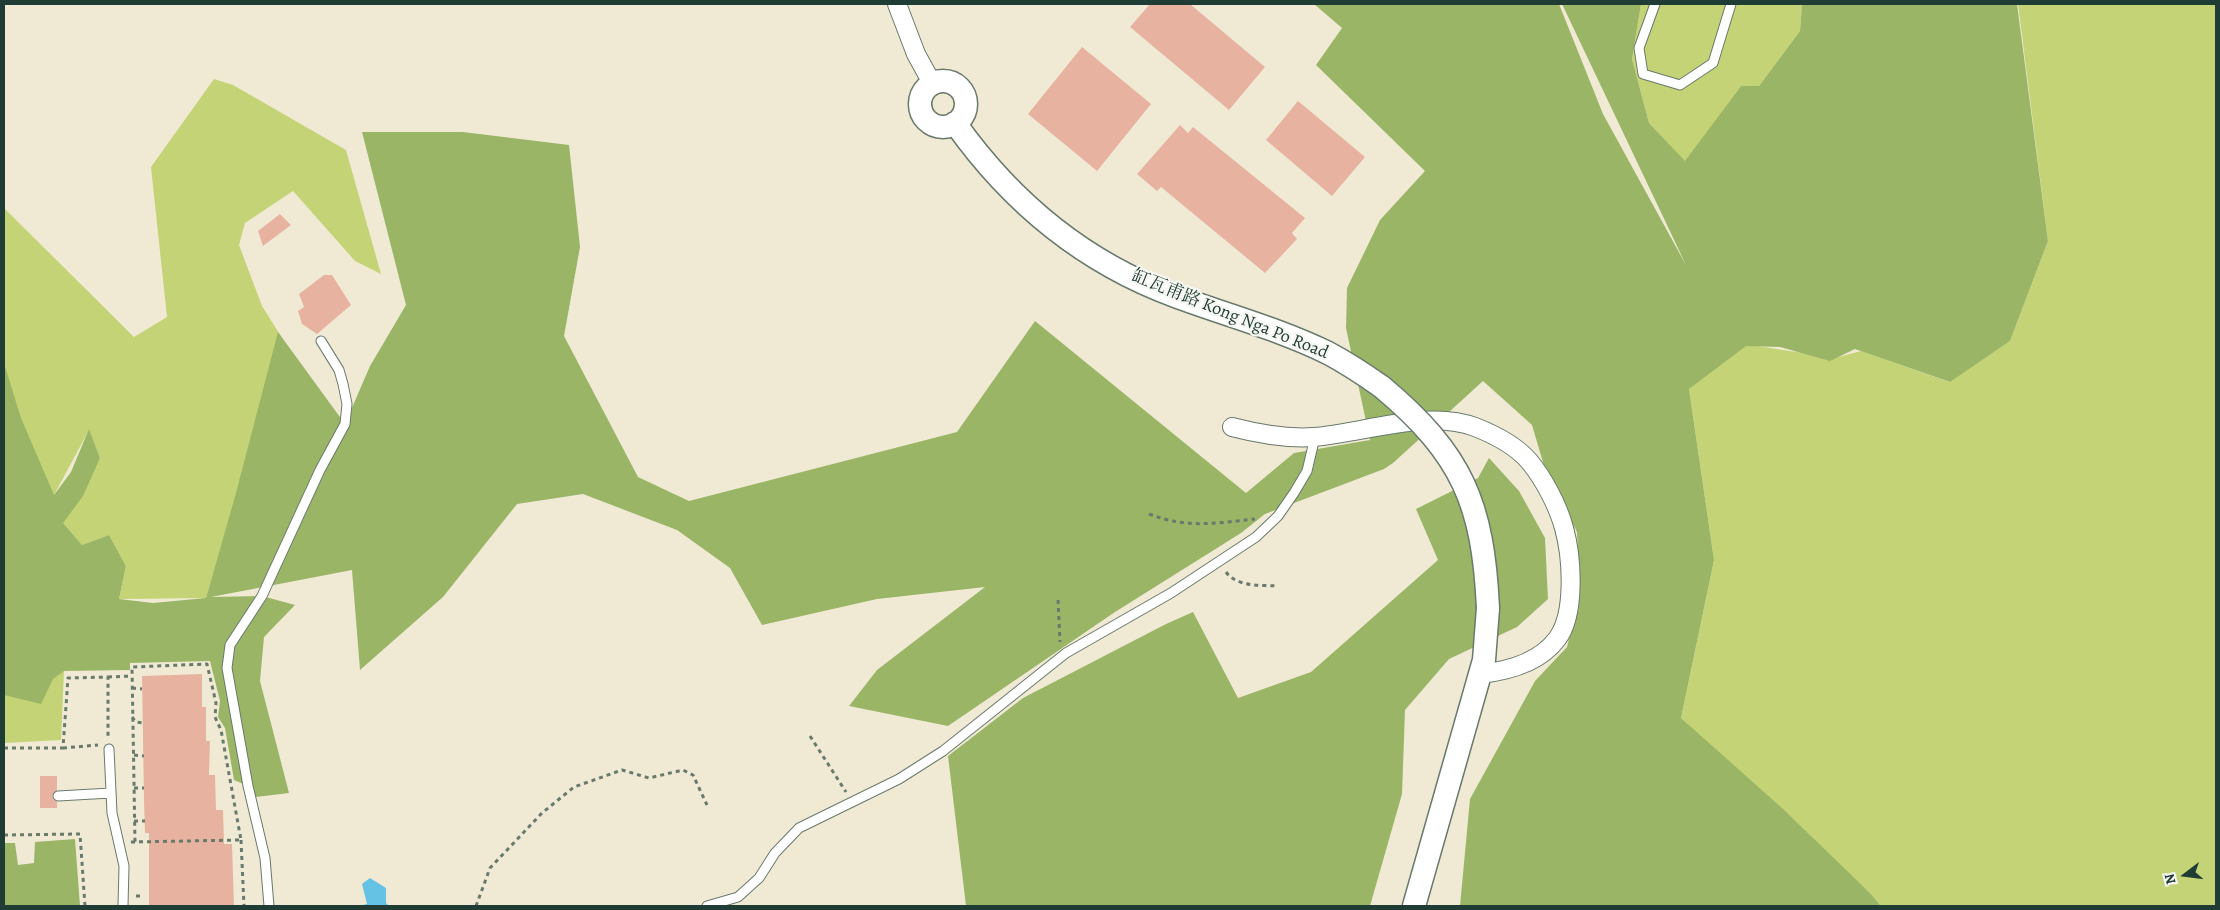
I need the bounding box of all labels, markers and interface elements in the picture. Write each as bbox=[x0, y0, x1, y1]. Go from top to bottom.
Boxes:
street label: 缸瓦甫路 Kong Nga Po Road bbox=[1129, 266, 1331, 364]
north arrow bbox=[2160, 850, 2210, 900]
text: N bbox=[2160, 872, 2181, 886]

